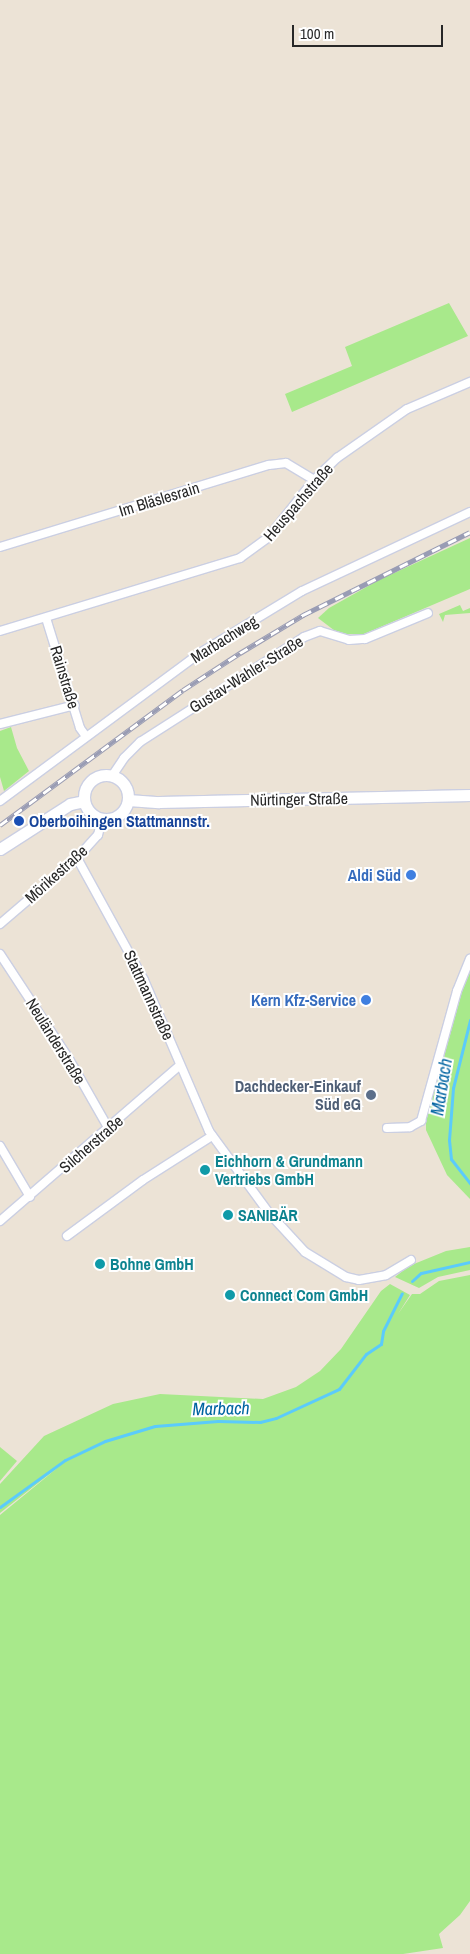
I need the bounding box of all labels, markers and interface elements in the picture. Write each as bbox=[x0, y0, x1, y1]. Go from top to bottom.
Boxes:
scale bar bbox=[295, 15, 446, 47]
text: 100 m bbox=[300, 23, 334, 44]
street label: Heuspachstraße bbox=[259, 459, 337, 545]
street label: Im Bläslesrain bbox=[116, 478, 202, 520]
street label: Marbachweg bbox=[187, 611, 261, 667]
street label: Gustav-Wahler-Straße bbox=[185, 631, 307, 717]
street label: Rainstraße bbox=[46, 643, 84, 711]
street label: Nürtinger Straße bbox=[250, 789, 348, 809]
place label: Oberboihingen Stattmannstr. bbox=[29, 811, 210, 831]
marker: Oberboihingen Stattmannstr. bbox=[13, 815, 25, 827]
street label: Mörikestraße bbox=[21, 841, 91, 907]
place label: Aldi Süd bbox=[348, 865, 401, 885]
marker: Aldi Süd bbox=[405, 869, 417, 881]
street label: Stattmannstraße bbox=[120, 947, 178, 1043]
place label: Kern Kfz-Service bbox=[251, 990, 356, 1010]
street label: Neuländerstraße bbox=[22, 994, 90, 1088]
marker: Kern Kfz-Service bbox=[360, 994, 372, 1006]
water label: Marbach bbox=[427, 1057, 457, 1117]
place label: Dachdecker-Einkauf Süd eG bbox=[235, 1076, 361, 1114]
marker: Dachdecker-Einkauf Süd eG bbox=[365, 1089, 377, 1101]
street label: Silcherstraße bbox=[55, 1111, 127, 1177]
place label: Eichhorn & Grundmann Vertriebs GmbH bbox=[215, 1151, 363, 1189]
marker: Eichhorn & Grundmann Vertriebs GmbH bbox=[199, 1164, 211, 1176]
place label: SANIBÄR bbox=[238, 1205, 298, 1225]
marker: SANIBÄR bbox=[222, 1209, 234, 1221]
place label: Bohne GmbH bbox=[110, 1254, 194, 1274]
marker: Bohne GmbH bbox=[94, 1258, 106, 1270]
place label: Connect Com GmbH bbox=[240, 1285, 368, 1305]
marker: Connect Com GmbH bbox=[224, 1289, 236, 1301]
water label: Marbach bbox=[192, 1398, 250, 1420]

